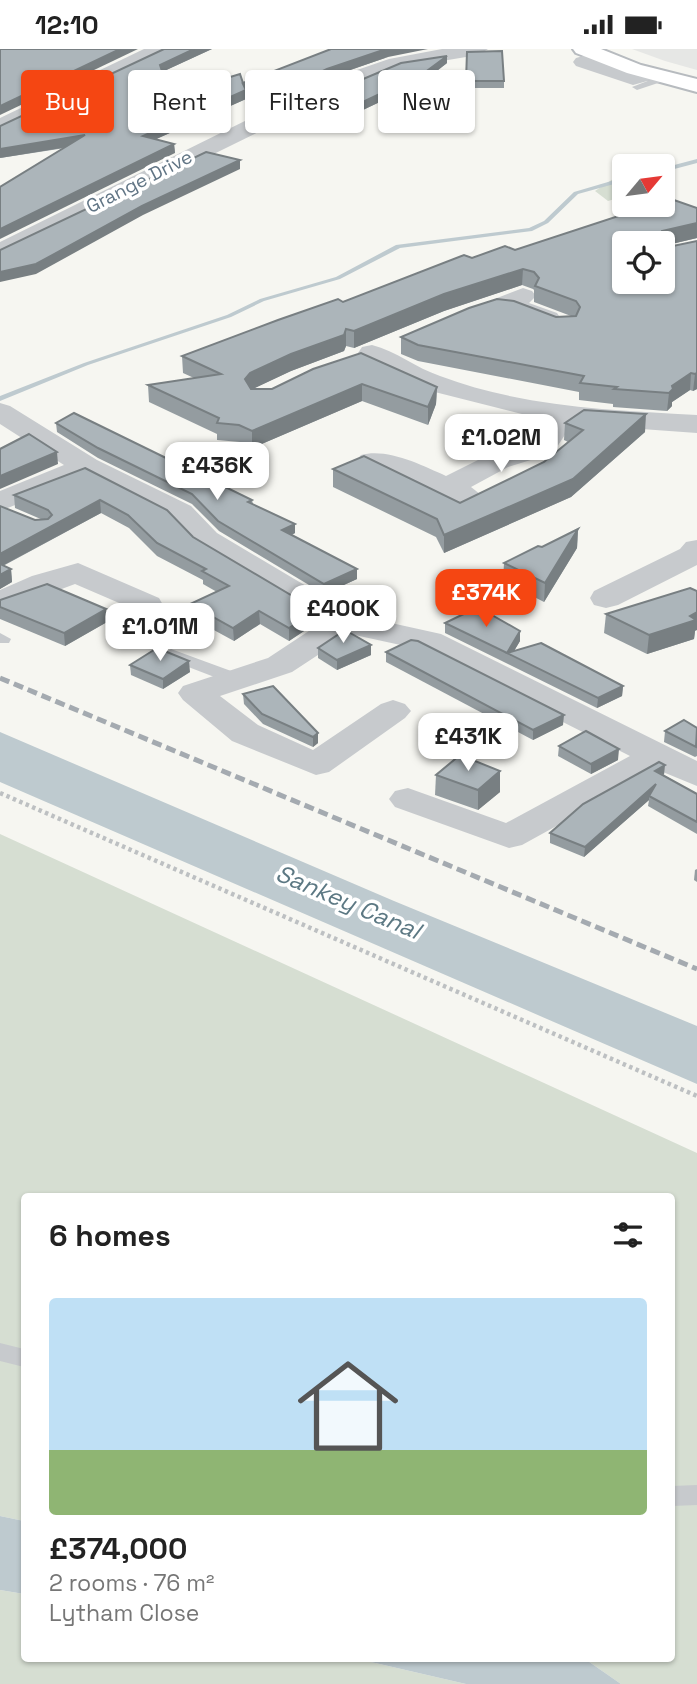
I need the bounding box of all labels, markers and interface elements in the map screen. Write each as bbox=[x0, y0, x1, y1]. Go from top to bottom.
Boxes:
text: 12:10 bbox=[35, 8, 99, 42]
chip: Buy bbox=[21, 70, 114, 133]
chip: Rent bbox=[128, 70, 231, 133]
chip: Filters bbox=[245, 70, 364, 133]
chip: New bbox=[378, 70, 475, 133]
street label: Grange Drive bbox=[82, 144, 196, 219]
north arrow bbox=[612, 154, 676, 217]
map controls bbox=[612, 154, 675, 294]
button: locate bbox=[612, 231, 675, 294]
pin: £1.02M bbox=[444, 415, 558, 474]
text: £1.02M bbox=[461, 422, 541, 452]
pin: £436K bbox=[168, 442, 266, 502]
text: £436K bbox=[181, 450, 253, 480]
pin: £374K bbox=[437, 569, 535, 629]
text: £374K bbox=[451, 577, 521, 607]
pin: £400K bbox=[294, 585, 392, 645]
text: £400K bbox=[306, 593, 380, 623]
pin: £1.01M bbox=[103, 603, 217, 663]
text: £1.01M bbox=[121, 611, 199, 641]
pin: £431K bbox=[419, 713, 517, 773]
text: £431K bbox=[434, 721, 502, 751]
water label: Sankey Canal bbox=[271, 857, 428, 947]
text: 6 homes bbox=[49, 1216, 171, 1255]
icon: filters bbox=[609, 1216, 647, 1254]
icon: home bbox=[285, 1343, 411, 1469]
text: £374,000 bbox=[49, 1529, 187, 1568]
text: 2 rooms · 76 m² bbox=[49, 1568, 214, 1598]
text: Lytham Close bbox=[49, 1598, 199, 1628]

